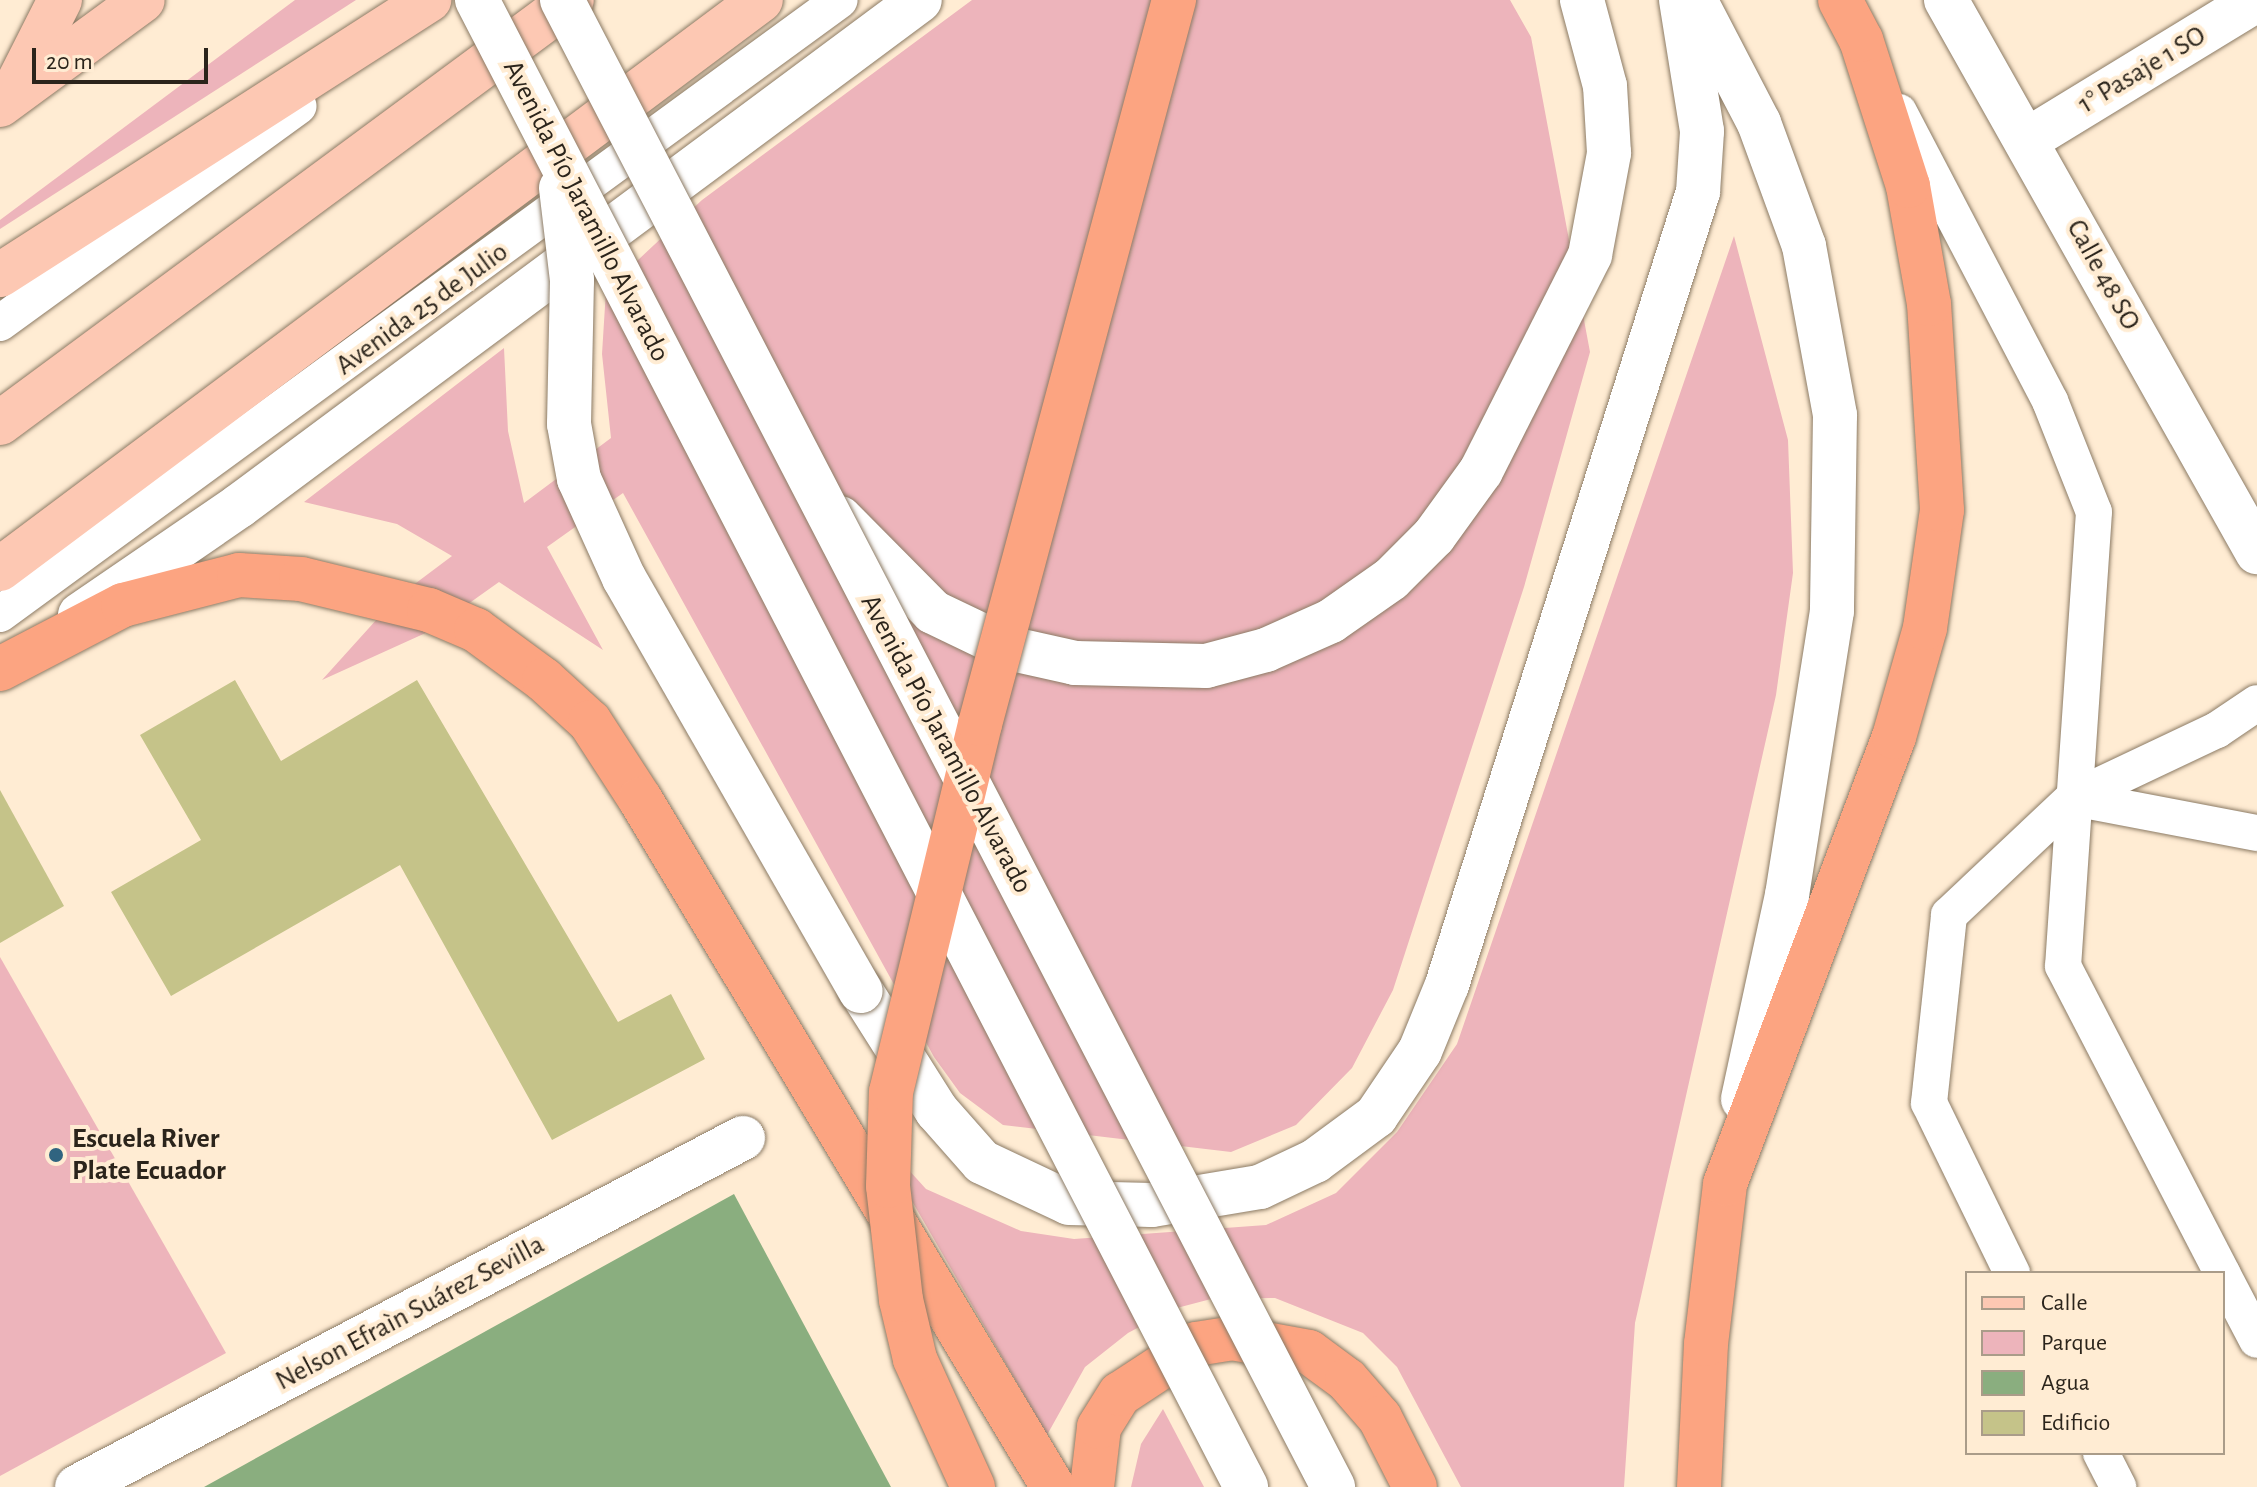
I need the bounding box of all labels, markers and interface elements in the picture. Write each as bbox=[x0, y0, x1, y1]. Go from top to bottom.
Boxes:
street label: 1° Pasaje 1 SO bbox=[2072, 19, 2212, 121]
scale bar bbox=[36, 32, 212, 82]
text: 20 m bbox=[46, 50, 93, 74]
street label: Avenida Pío Jaramillo Alvarado bbox=[495, 55, 677, 367]
street label: Calle 48 SO bbox=[2059, 214, 2147, 336]
street label: Avenida 25 de Julio bbox=[329, 235, 515, 383]
street label: Avenida Pío Jaramillo Alvarado bbox=[853, 589, 1039, 899]
place label: Escuela River Plate Ecuador bbox=[72, 1122, 226, 1188]
marker: Escuela River Plate Ecuador bbox=[47, 1146, 65, 1164]
street label: Nelson Efraìn Suárez Sevilla bbox=[270, 1228, 550, 1398]
legend bbox=[1965, 1271, 2225, 1455]
text: Calle bbox=[2041, 1291, 2088, 1315]
text: Parque bbox=[2041, 1331, 2107, 1355]
text: Agua bbox=[2041, 1371, 2090, 1395]
text: Edificio bbox=[2041, 1411, 2110, 1435]

